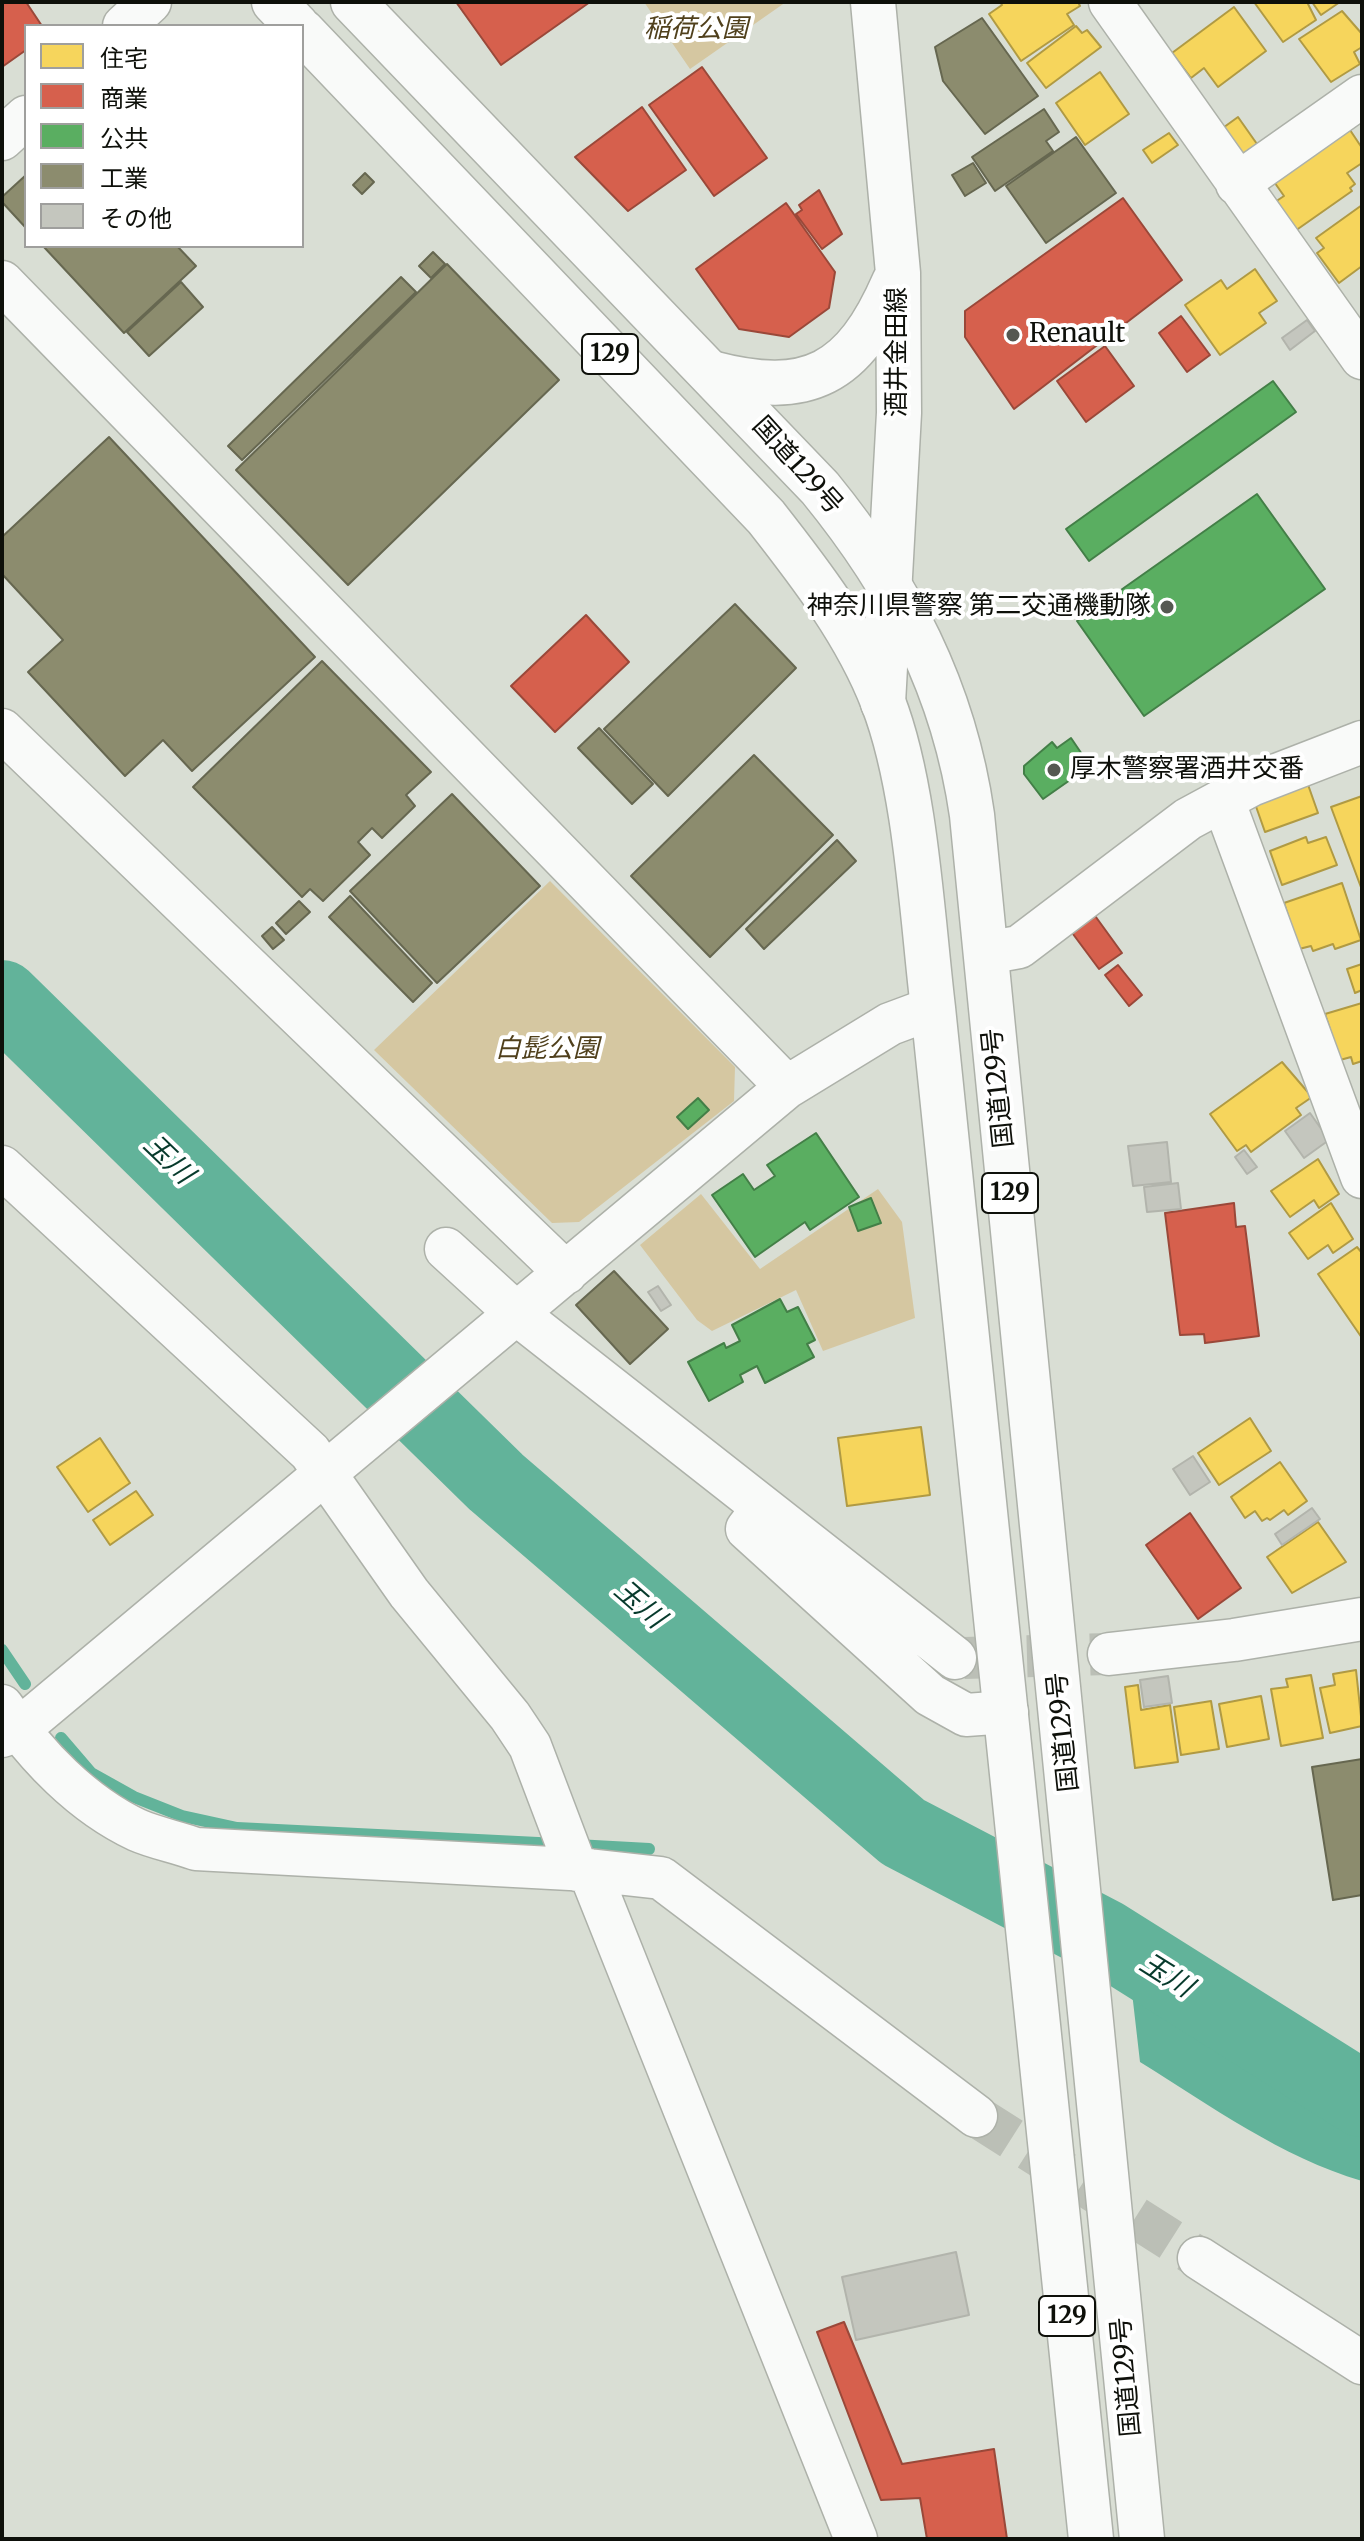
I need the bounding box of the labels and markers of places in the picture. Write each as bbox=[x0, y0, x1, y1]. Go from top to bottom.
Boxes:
place label: Renault bbox=[1029, 319, 1125, 351]
marker: Renault bbox=[1004, 326, 1022, 344]
place label: 神奈川県警察 第二交通機動隊 bbox=[807, 591, 1151, 623]
marker: 神奈川県警察 第二交通機動隊 bbox=[1158, 598, 1176, 616]
place label: 厚木警察署酒井交番 bbox=[1070, 754, 1304, 786]
marker: 厚木警察署酒井交番 bbox=[1045, 761, 1063, 779]

